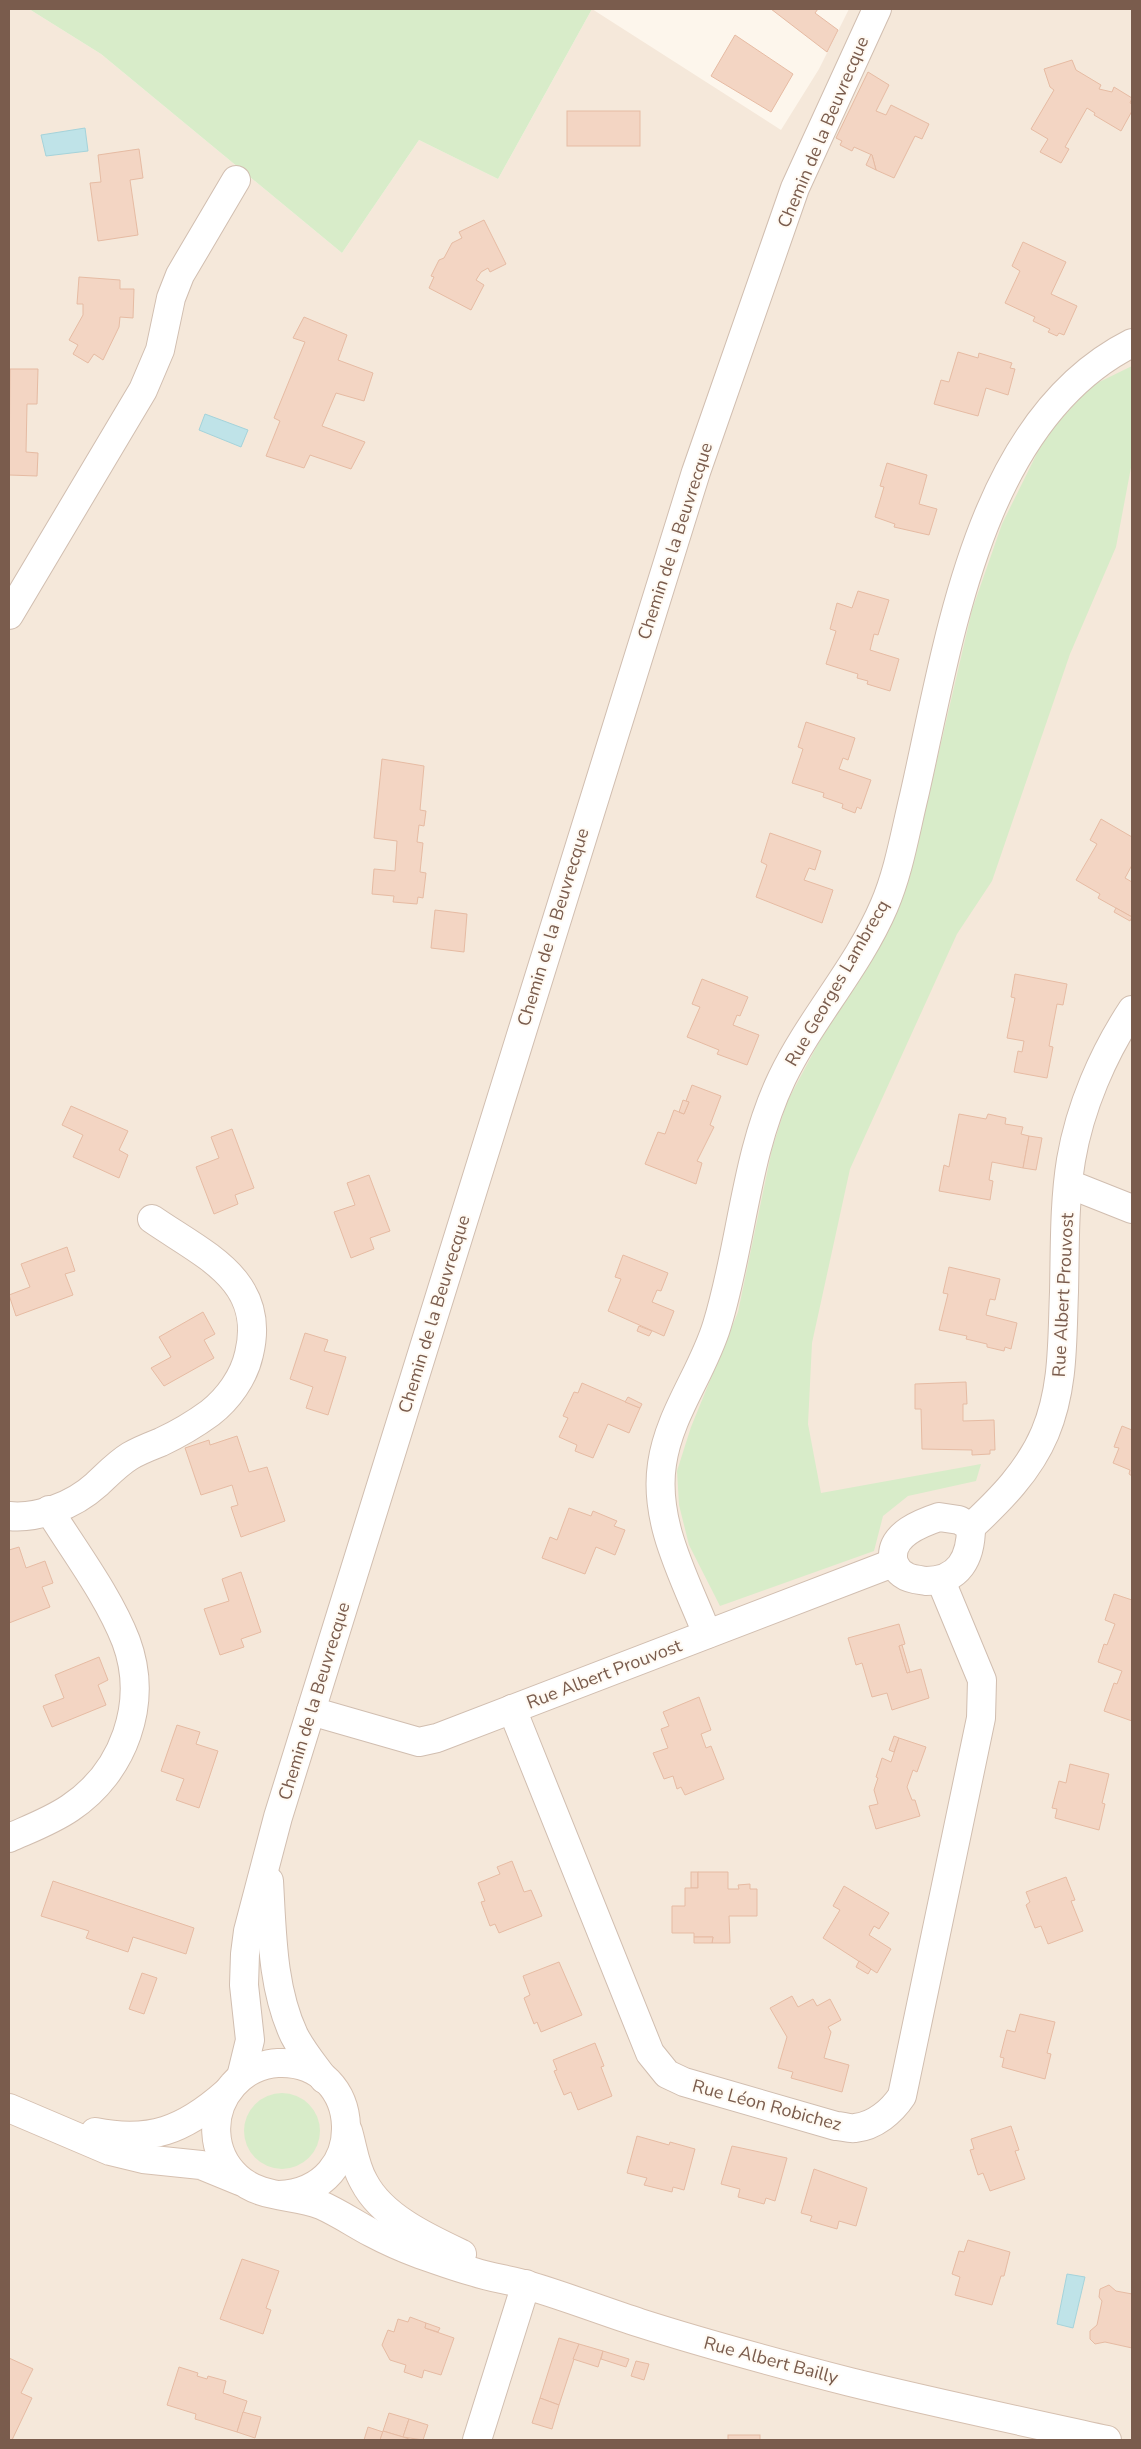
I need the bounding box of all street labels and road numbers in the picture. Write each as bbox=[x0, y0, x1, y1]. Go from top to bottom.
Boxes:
street label: Chemin de la Beuvrecque bbox=[772, 33, 874, 231]
street label: Chemin de la Beuvrecque bbox=[632, 439, 718, 643]
street label: Chemin de la Beuvrecque bbox=[511, 825, 595, 1029]
street label: Rue Georges Lambrecq bbox=[779, 895, 895, 1071]
street label: Chemin de la Beuvrecque bbox=[392, 1212, 476, 1416]
street label: Rue Albert Prouvost bbox=[1047, 1212, 1079, 1378]
street label: Chemin de la Beuvrecque bbox=[272, 1599, 356, 1803]
street label: Rue Albert Prouvost bbox=[523, 1633, 686, 1715]
street label: Rue Léon Robichez bbox=[690, 2074, 844, 2136]
street label: Rue Albert Bailly bbox=[701, 2331, 842, 2390]

